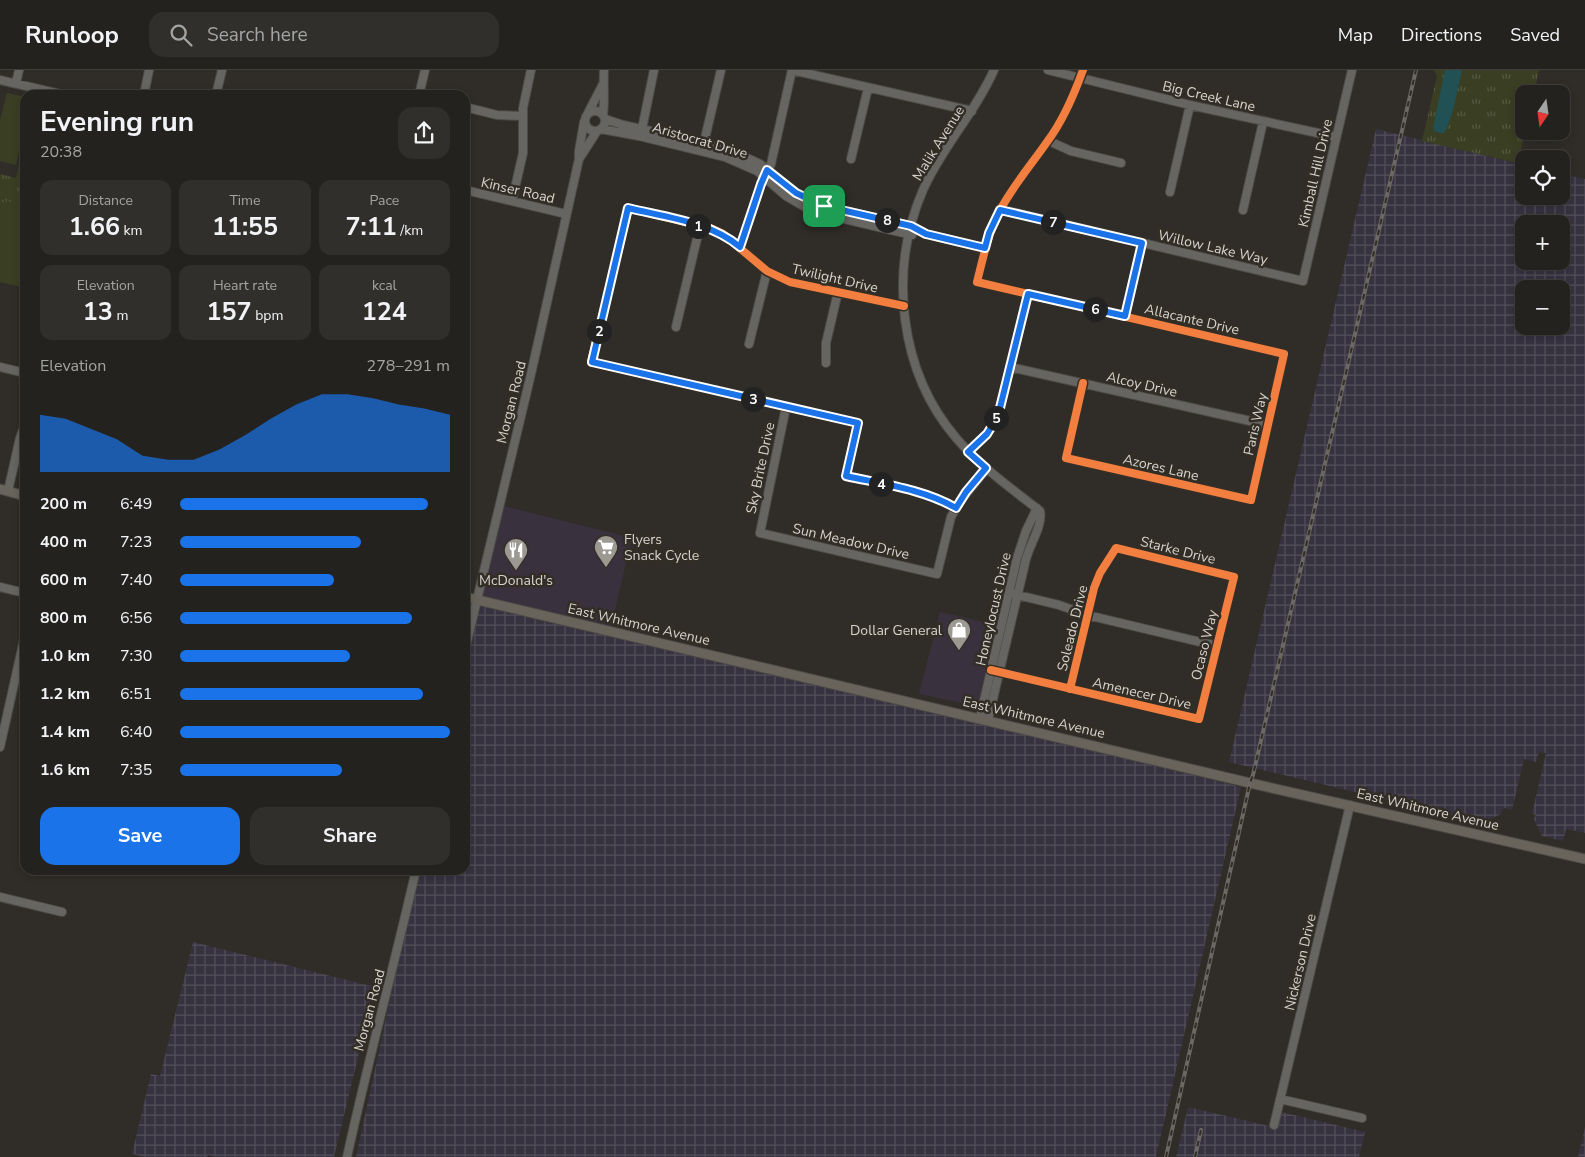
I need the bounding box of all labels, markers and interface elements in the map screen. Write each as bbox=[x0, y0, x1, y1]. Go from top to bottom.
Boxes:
search box bbox=[149, 12, 499, 57]
text: Runloop bbox=[25, 19, 119, 51]
icon: search bbox=[167, 21, 195, 49]
text: Search here bbox=[207, 22, 308, 48]
text: Map bbox=[1338, 23, 1373, 47]
text: Directions bbox=[1401, 23, 1482, 47]
text: Saved bbox=[1510, 23, 1560, 47]
street label: Big Creek Lane bbox=[1161, 77, 1257, 116]
north arrow bbox=[1515, 85, 1570, 140]
map controls bbox=[1515, 85, 1570, 335]
street label: Malik Avenue bbox=[908, 102, 969, 184]
text: Evening run bbox=[40, 103, 194, 141]
button: share bbox=[398, 107, 450, 159]
street label: Kimball Hill Drive bbox=[1294, 117, 1337, 229]
street label: Aristocrat Drive bbox=[650, 118, 750, 163]
text: 20:38 bbox=[40, 141, 82, 163]
button: locate bbox=[1515, 150, 1570, 205]
street label: Kinser Road bbox=[479, 173, 557, 208]
pin bbox=[803, 185, 845, 227]
text: Distance bbox=[78, 191, 133, 210]
text: Time bbox=[229, 191, 261, 210]
text: Pace bbox=[369, 191, 399, 210]
icon: arrive bbox=[810, 192, 838, 220]
pin: 8 bbox=[874, 208, 900, 232]
text: 1.66 bbox=[69, 210, 120, 244]
text: 11:55 bbox=[212, 210, 278, 244]
text: 7:11 bbox=[345, 210, 397, 244]
pin: 7 bbox=[1040, 210, 1066, 234]
text: 8 bbox=[883, 211, 892, 230]
text: 7 bbox=[1049, 213, 1058, 232]
pin: 1 bbox=[686, 214, 710, 238]
button: + bbox=[1515, 215, 1570, 270]
text: 1 bbox=[694, 217, 703, 236]
text: km bbox=[120, 221, 143, 240]
text: /km bbox=[397, 221, 423, 240]
street label: Willow Lake Way bbox=[1156, 226, 1270, 270]
street label: Twilight Drive bbox=[790, 259, 880, 298]
text: Elevation bbox=[77, 276, 135, 295]
text: Heart rate bbox=[213, 276, 277, 295]
text: kcal bbox=[372, 276, 397, 295]
button: − bbox=[1515, 280, 1570, 335]
text: 13 bbox=[83, 295, 113, 329]
text: 157 bbox=[207, 295, 252, 329]
text: 124 bbox=[362, 295, 407, 329]
pin: 6 bbox=[1082, 296, 1108, 322]
street label: Allacante Drive bbox=[1143, 299, 1241, 340]
text: 6 bbox=[1091, 300, 1100, 319]
text: m bbox=[113, 306, 128, 325]
text: bpm bbox=[252, 306, 283, 325]
pin: 2 bbox=[586, 318, 612, 344]
text: 2 bbox=[595, 322, 604, 341]
text: Elevation bbox=[40, 355, 106, 377]
text: 278–291 m bbox=[367, 355, 450, 377]
street label: Morgan Road bbox=[492, 359, 531, 445]
street label: Alcoy Drive bbox=[1105, 367, 1179, 402]
pin: 3 bbox=[740, 386, 766, 412]
text: 3 bbox=[749, 390, 758, 409]
street label: Paris Way bbox=[1239, 390, 1272, 457]
pin: 5 bbox=[984, 406, 1008, 430]
text: 5 bbox=[992, 409, 1001, 428]
street label: Sky Brite Drive bbox=[742, 421, 779, 516]
street label: Azores Lane bbox=[1121, 450, 1201, 485]
pin: 4 bbox=[868, 472, 894, 496]
text: 4 bbox=[877, 475, 886, 494]
text: 200 m bbox=[40, 493, 87, 515]
text: 6:49 bbox=[120, 493, 152, 515]
street label: Sun Meadow Drive bbox=[791, 519, 911, 564]
place label: Flyers Snack Cycle bbox=[624, 530, 699, 565]
text: 400 m bbox=[40, 531, 87, 553]
text: 7:23 bbox=[120, 531, 152, 553]
street label: Starke Drive bbox=[1138, 532, 1218, 569]
supermarket icon: Flyers Snack Cycle bbox=[593, 534, 619, 568]
restaurant icon: McDonald's bbox=[503, 537, 529, 571]
street label: Honeylocust Drive bbox=[971, 551, 1016, 668]
text: 600 m bbox=[40, 569, 87, 591]
text: 7:40 bbox=[120, 569, 152, 591]
place label: McDonald's bbox=[479, 571, 553, 590]
street label: Soleado Drive bbox=[1053, 583, 1092, 673]
street label: East Whitmore Avenue bbox=[566, 599, 712, 650]
text: 800 m bbox=[40, 607, 87, 629]
text: 6:56 bbox=[120, 607, 152, 629]
street label: Ocaso Way bbox=[1187, 607, 1223, 682]
shop icon: Dollar General bbox=[946, 617, 972, 651]
place label: Dollar General bbox=[850, 621, 943, 640]
text: 1.0 km bbox=[40, 645, 90, 667]
text: 7:30 bbox=[120, 645, 152, 667]
street label: Amenecer Drive bbox=[1091, 673, 1193, 714]
text: 1.2 km bbox=[40, 683, 90, 705]
text: 6:51 bbox=[120, 683, 152, 705]
street label: East Whitmore Avenue bbox=[961, 692, 1107, 743]
text: 1.4 km bbox=[40, 721, 90, 743]
text: 6:40 bbox=[120, 721, 152, 743]
text: 1.6 km bbox=[40, 759, 90, 781]
text: 7:35 bbox=[120, 759, 152, 781]
street label: East Whitmore Avenue bbox=[1355, 784, 1501, 835]
button: Save bbox=[40, 807, 240, 865]
button: Share bbox=[250, 807, 450, 865]
street label: Nickerson Drive bbox=[1280, 912, 1321, 1012]
street label: Morgan Road bbox=[349, 967, 390, 1053]

